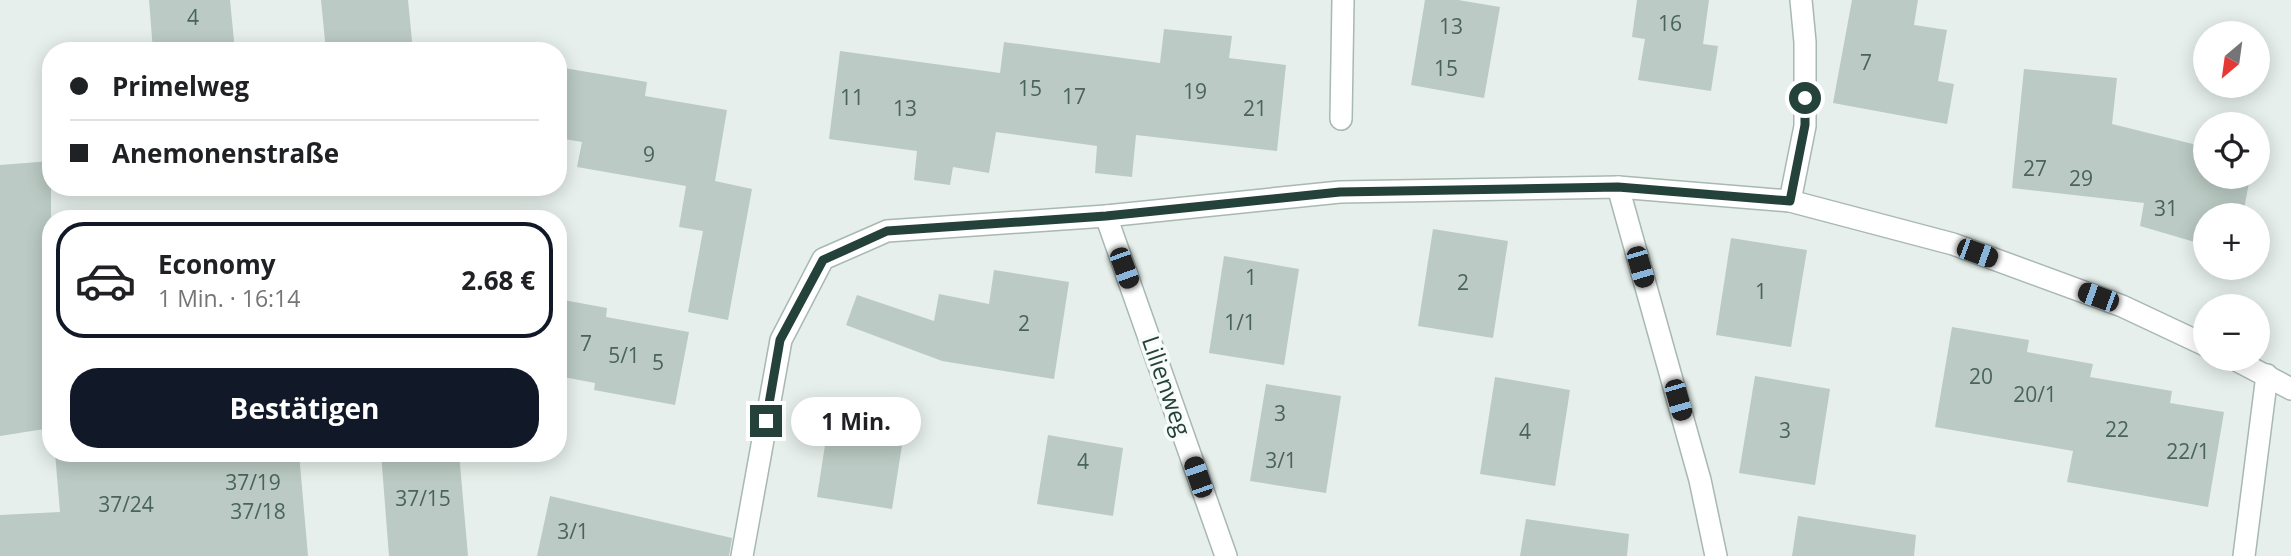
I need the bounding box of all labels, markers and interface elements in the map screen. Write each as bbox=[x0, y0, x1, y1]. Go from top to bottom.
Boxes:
house number: 4 bbox=[187, 3, 199, 31]
house number: 16 bbox=[1658, 9, 1682, 37]
house number: 13 bbox=[1439, 12, 1463, 40]
north arrow bbox=[2193, 21, 2270, 98]
map controls bbox=[2193, 21, 2270, 371]
house number: 7 bbox=[1860, 48, 1872, 76]
house number: 15 bbox=[1434, 54, 1458, 82]
text: Primelweg bbox=[112, 68, 249, 104]
house number: 15 bbox=[1018, 74, 1042, 102]
house number: 19 bbox=[1183, 77, 1207, 105]
house number: 17 bbox=[1062, 82, 1086, 110]
route start bbox=[1789, 82, 1821, 114]
house number: 11 bbox=[840, 83, 864, 111]
house number: 13 bbox=[893, 94, 917, 122]
house number: 21 bbox=[1243, 94, 1267, 122]
button: locate bbox=[2193, 112, 2270, 189]
text: Anemonenstraße bbox=[112, 135, 339, 171]
house number: 9 bbox=[643, 140, 655, 168]
house number: 27 bbox=[2023, 154, 2047, 182]
house number: 29 bbox=[2069, 164, 2093, 192]
house number: 31 bbox=[2154, 194, 2178, 222]
button: + bbox=[2193, 203, 2270, 280]
car bbox=[1954, 236, 2001, 270]
car bbox=[1625, 244, 1656, 290]
car bbox=[1107, 245, 1142, 291]
text: Economy bbox=[158, 246, 276, 282]
icon: car bbox=[74, 249, 137, 312]
text: 2.68 € bbox=[461, 262, 535, 298]
house number: 1 bbox=[1245, 263, 1257, 291]
house number: 2 bbox=[1457, 268, 1469, 296]
house number: 1 bbox=[1755, 277, 1767, 305]
car bbox=[2075, 280, 2122, 314]
text: 1 Min. · 16:14 bbox=[158, 282, 300, 314]
button: − bbox=[2193, 294, 2270, 371]
house number: 1/1 bbox=[1224, 308, 1256, 336]
house number: 2 bbox=[1018, 309, 1030, 337]
house number: 7 bbox=[580, 329, 592, 357]
street label: Lilienweg bbox=[1135, 331, 1200, 440]
house number: 5/1 bbox=[608, 341, 640, 369]
house number: 5 bbox=[652, 348, 664, 376]
house number: 20 bbox=[1969, 362, 1993, 390]
button: Bestätigen bbox=[70, 368, 539, 448]
car bbox=[1663, 377, 1694, 423]
house number: 20/1 bbox=[2013, 380, 2057, 408]
callout: 1 Min. bbox=[790, 396, 920, 446]
house number: 3 bbox=[1274, 399, 1286, 427]
route end bbox=[750, 405, 782, 437]
text: 1 Min. bbox=[821, 405, 891, 437]
house number: 22 bbox=[2105, 415, 2129, 443]
house number: 3 bbox=[1779, 416, 1791, 444]
house number: 4 bbox=[1519, 417, 1531, 445]
house number: 22/1 bbox=[2166, 437, 2210, 465]
house number: 3/1 bbox=[1265, 446, 1297, 474]
house number: 4 bbox=[1077, 447, 1089, 475]
car bbox=[1182, 454, 1215, 500]
house number: 37/19 bbox=[225, 468, 281, 496]
house number: 37/15 bbox=[395, 484, 451, 512]
house number: 37/24 bbox=[98, 490, 154, 518]
house number: 37/18 bbox=[230, 497, 286, 525]
house number: 3/1 bbox=[557, 517, 589, 545]

